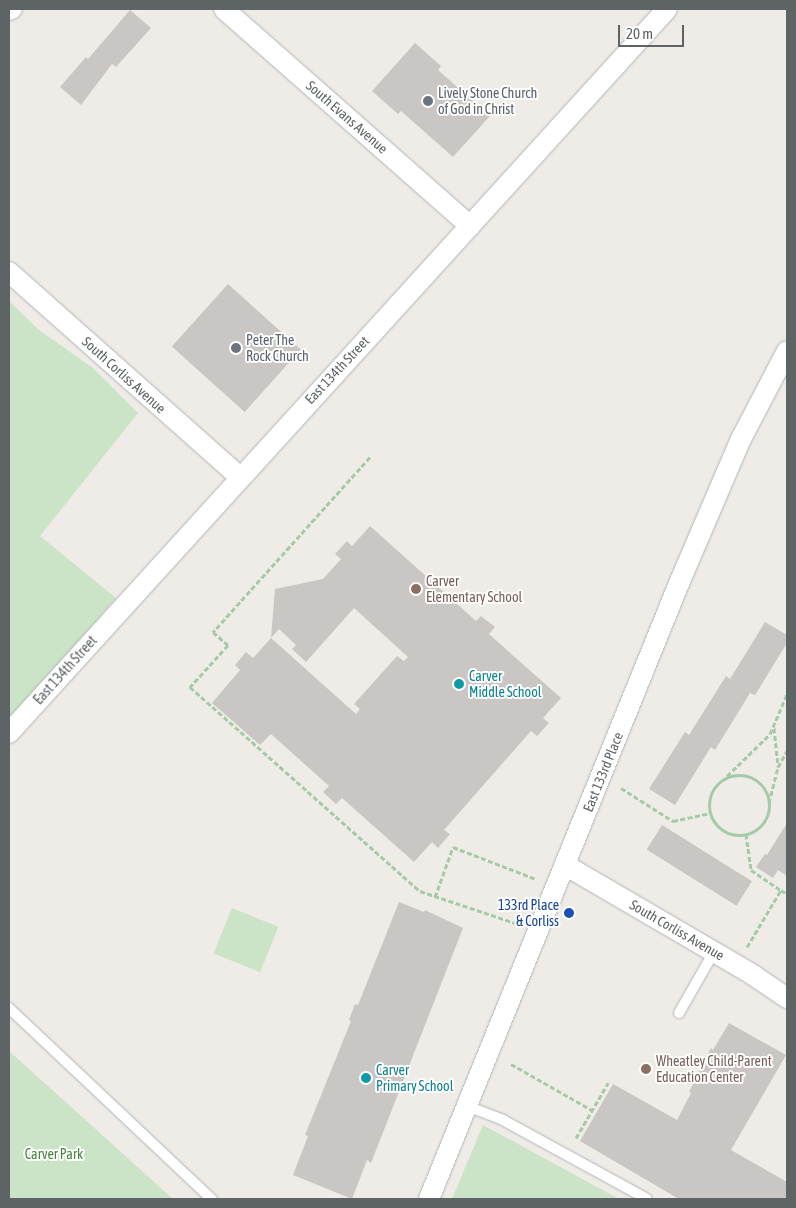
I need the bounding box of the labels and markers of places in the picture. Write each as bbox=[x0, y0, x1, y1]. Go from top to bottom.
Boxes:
place label: Lively Stone Church of God in Christ bbox=[438, 85, 537, 118]
marker: Lively Stone Church of God in Christ bbox=[422, 95, 434, 107]
place label: Peter The Rock Church bbox=[246, 332, 309, 364]
marker: Peter The Rock Church bbox=[230, 342, 242, 354]
place label: Carver Elementary School bbox=[426, 573, 522, 606]
marker: Carver Elementary School bbox=[410, 583, 422, 595]
place label: Carver Middle School bbox=[469, 668, 541, 700]
marker: Carver Middle School bbox=[453, 678, 465, 690]
place label: 133rd Place & Corliss bbox=[498, 897, 559, 930]
marker: 133rd Place & Corliss bbox=[563, 907, 575, 919]
place label: Wheatley Child-Parent Education Center bbox=[656, 1053, 772, 1086]
place label: Carver Primary School bbox=[376, 1062, 453, 1094]
marker: Wheatley Child-Parent Education Center bbox=[640, 1063, 652, 1075]
marker: Carver Primary School bbox=[360, 1072, 372, 1084]

